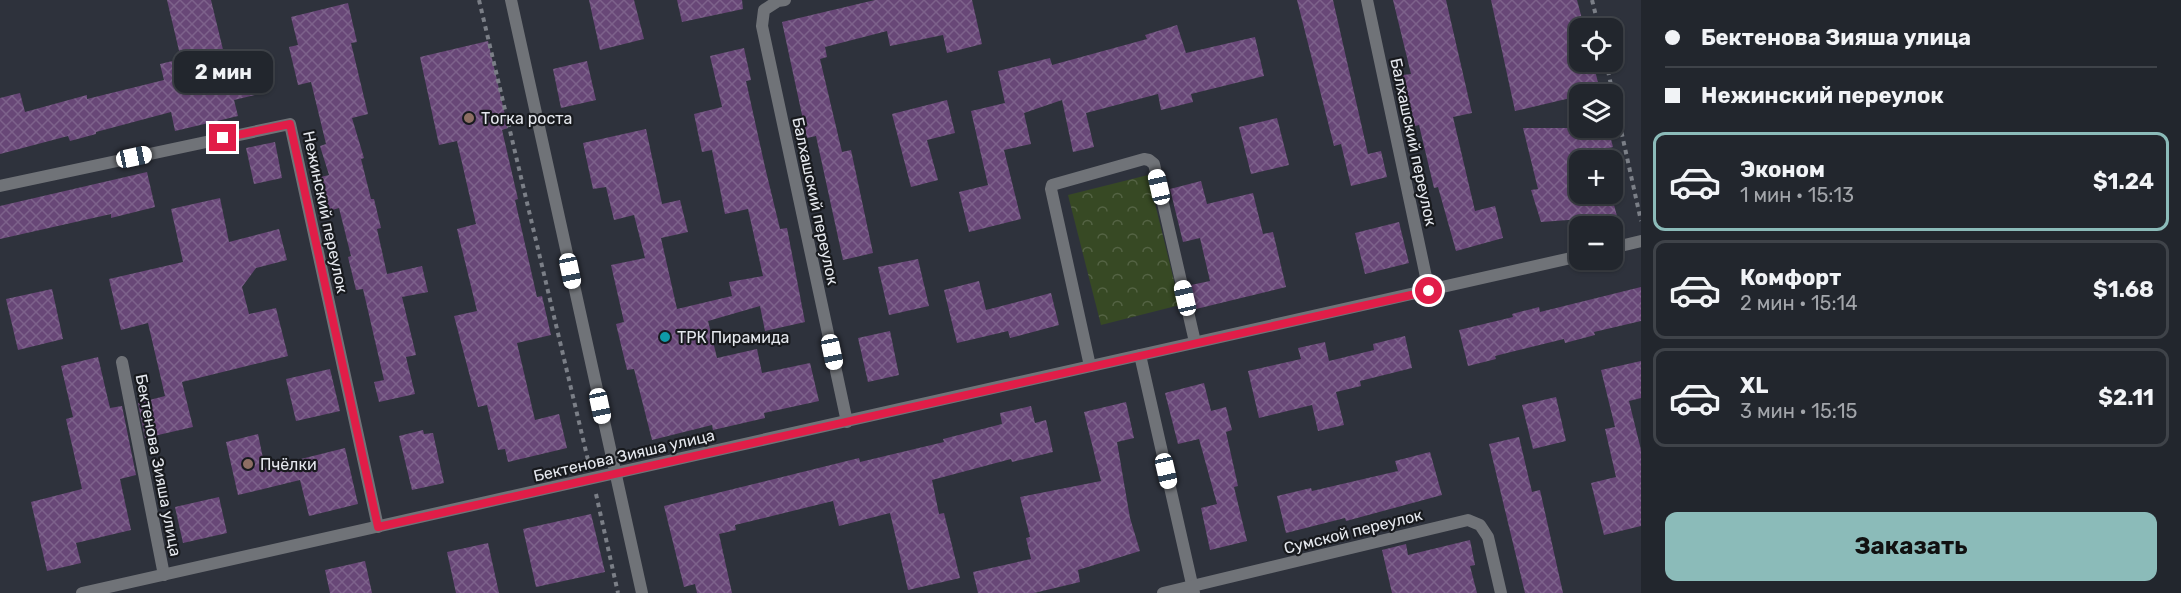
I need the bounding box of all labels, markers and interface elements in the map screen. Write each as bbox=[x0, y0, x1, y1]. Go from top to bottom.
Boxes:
map controls bbox=[1569, 18, 1623, 270]
button: locate bbox=[1569, 18, 1623, 72]
text: Бектенова Зияша улица bbox=[1701, 24, 1971, 51]
callout: 2 мин bbox=[174, 51, 272, 93]
street label: Балхашский переулок bbox=[1386, 56, 1441, 228]
text: 2 мин bbox=[195, 60, 252, 84]
text: Нежинский переулок bbox=[1701, 82, 1944, 109]
button: layers bbox=[1569, 84, 1623, 138]
place label: Тогка роста bbox=[481, 109, 572, 128]
marker: Тогка роста bbox=[462, 111, 476, 125]
street label: Балхашский переулок bbox=[788, 115, 843, 287]
route end bbox=[209, 124, 236, 151]
street label: Нежинский переулок bbox=[299, 129, 352, 295]
car bbox=[115, 144, 153, 170]
button: + bbox=[1569, 150, 1623, 204]
icon: car bbox=[1668, 155, 1722, 209]
text: Эконом bbox=[1740, 156, 1825, 183]
car bbox=[1146, 167, 1172, 207]
text: $1.24 bbox=[2093, 168, 2154, 195]
text: 1 мин · 15:13 bbox=[1740, 183, 1854, 207]
button: − bbox=[1569, 216, 1623, 270]
car bbox=[557, 252, 583, 290]
icon: car bbox=[1668, 263, 1722, 317]
text: Комфорт bbox=[1740, 264, 1841, 291]
text: $1.68 bbox=[2093, 276, 2154, 303]
route start bbox=[1415, 277, 1442, 304]
car bbox=[1172, 278, 1198, 318]
text: 2 мин · 15:14 bbox=[1740, 291, 1858, 315]
place label: ТРК Пирамида bbox=[677, 328, 789, 347]
marker: ТРК Пирамида bbox=[658, 330, 672, 344]
car bbox=[819, 333, 845, 371]
icon: car bbox=[1668, 371, 1722, 425]
street label: Бектенова Зияша улица bbox=[131, 372, 186, 558]
text: XL bbox=[1740, 372, 1768, 399]
text: $2.11 bbox=[2098, 384, 2154, 411]
car bbox=[587, 387, 613, 425]
text: 3 мин · 15:15 bbox=[1740, 399, 1857, 423]
street label: Бектенова Зияша улица bbox=[532, 425, 717, 486]
car bbox=[1153, 451, 1179, 491]
place label: Пчёлки bbox=[260, 455, 317, 474]
marker: Пчёлки bbox=[241, 457, 255, 471]
street label: Сумской переулок bbox=[1282, 505, 1425, 558]
button: Заказать bbox=[1665, 512, 2157, 581]

